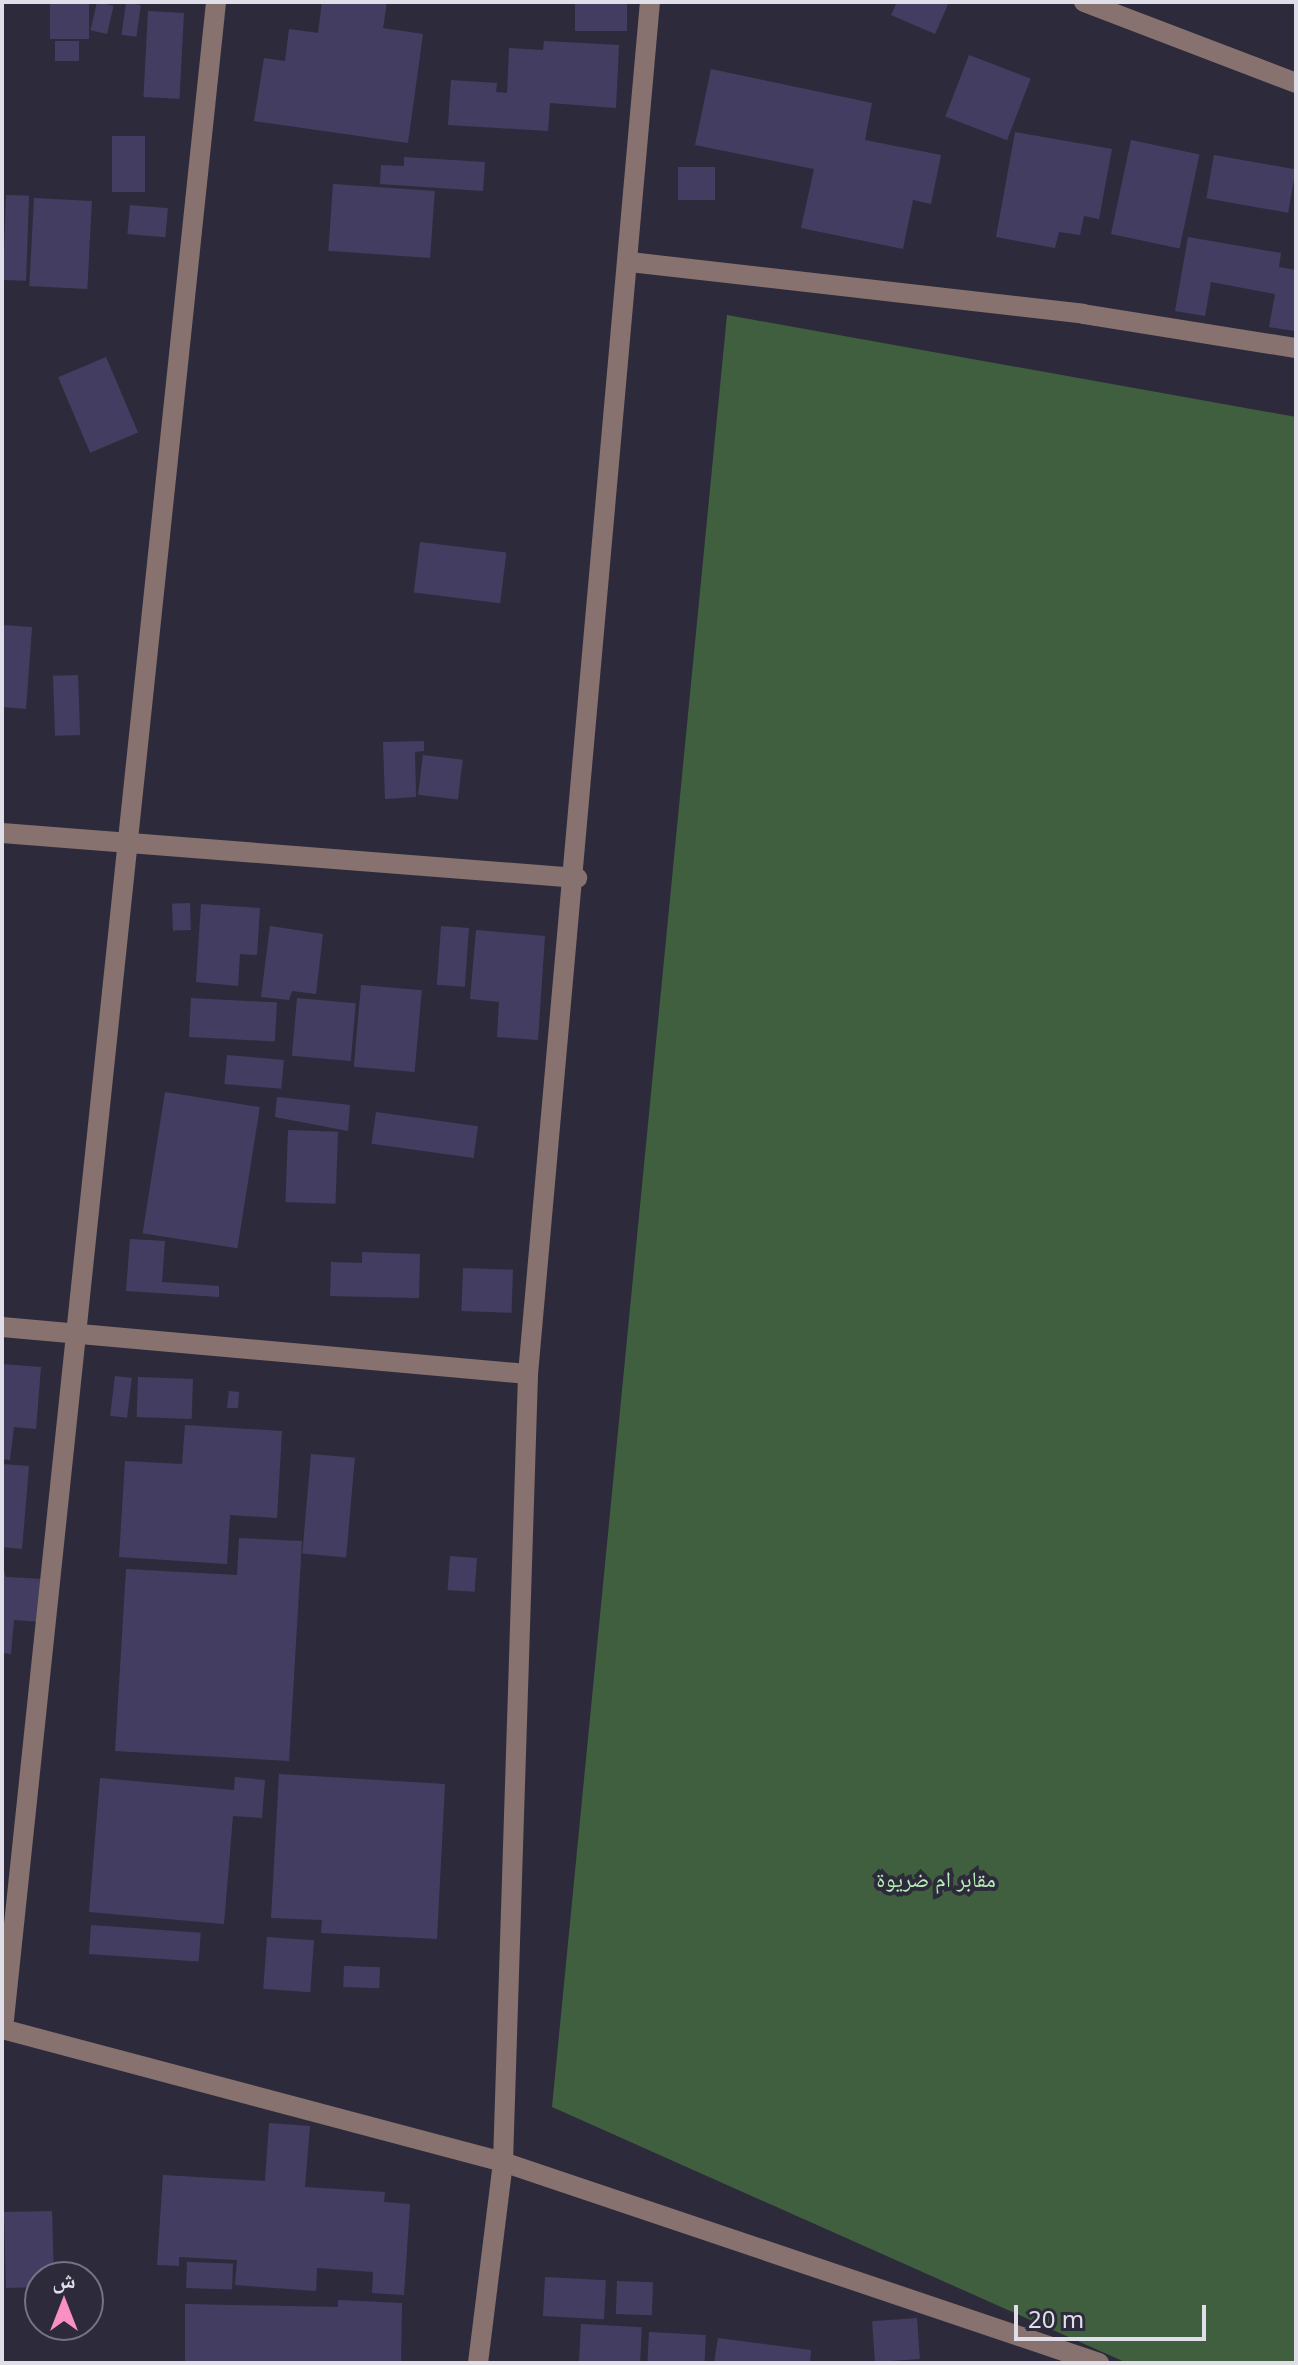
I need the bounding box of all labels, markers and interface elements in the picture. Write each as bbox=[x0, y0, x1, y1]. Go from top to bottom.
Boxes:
park label: مقابر ام ضريوة bbox=[876, 1866, 996, 1892]
north arrow bbox=[24, 2261, 104, 2341]
text: ش bbox=[52, 2264, 76, 2294]
scale bar bbox=[1018, 2289, 1210, 2339]
text: 20 m bbox=[1028, 2302, 1084, 2335]

